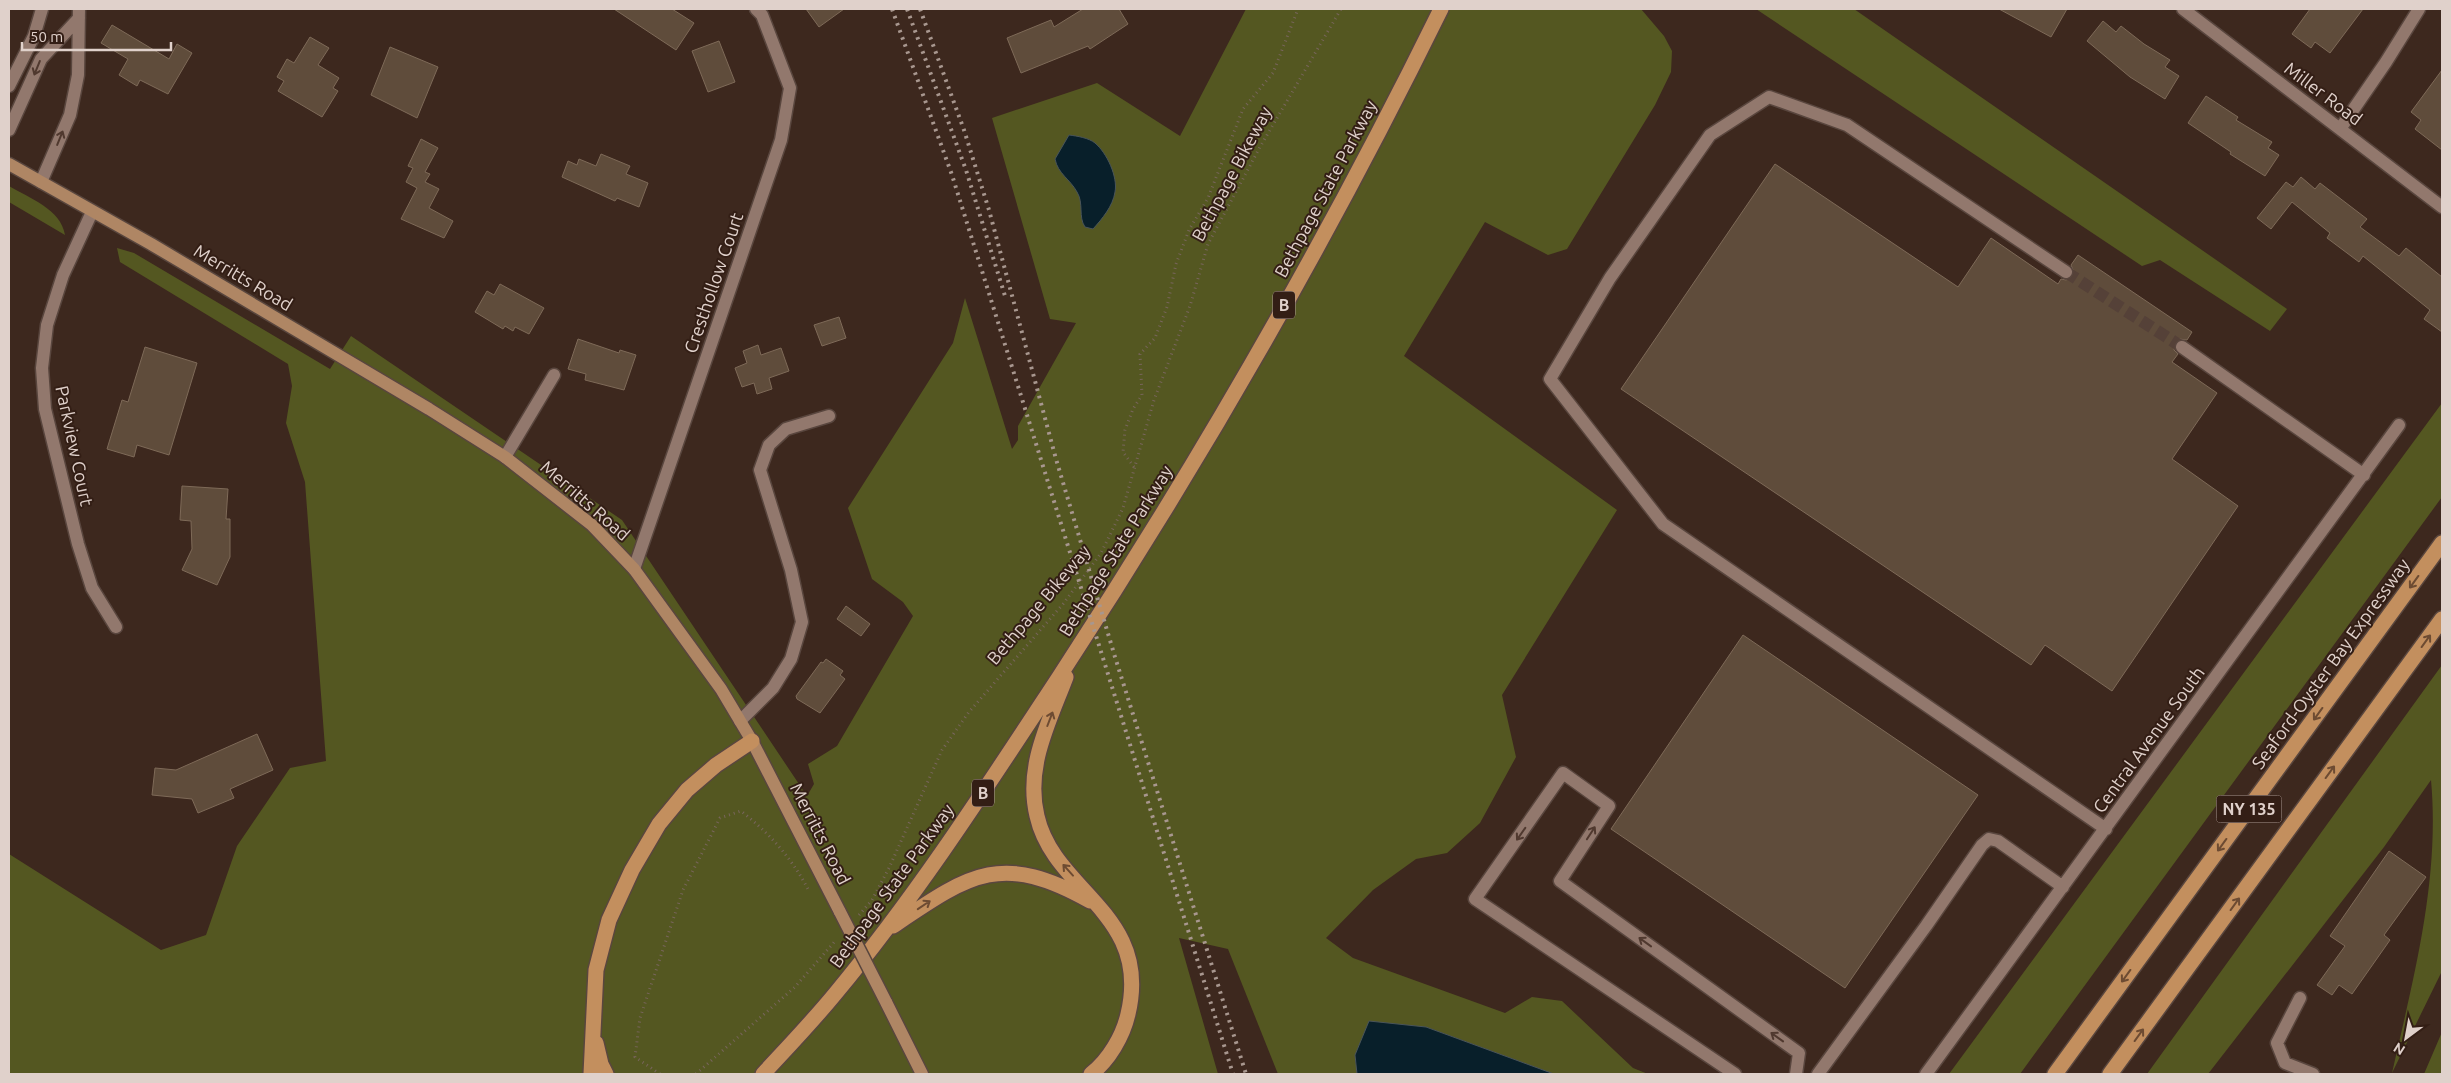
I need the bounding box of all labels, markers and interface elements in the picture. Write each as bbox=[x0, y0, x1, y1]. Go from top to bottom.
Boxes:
scale bar bbox=[22, 20, 171, 52]
text: 50 m bbox=[30, 28, 63, 45]
street label: Miller Road bbox=[2281, 58, 2366, 129]
one-way arrow bbox=[32, 60, 41, 75]
street label: Bethpage State Parkway bbox=[1270, 96, 1380, 280]
street label: Bethpage Bikeway bbox=[1187, 103, 1275, 244]
one-way arrow bbox=[56, 131, 66, 146]
street label: Cresthollow Court bbox=[680, 210, 746, 356]
street label: Merritts Road bbox=[191, 240, 296, 314]
road number: B bbox=[1273, 292, 1295, 318]
street label: Parkview Court bbox=[52, 384, 98, 508]
street label: Merritts Road bbox=[537, 456, 634, 544]
street label: Bethpage State Parkway bbox=[1054, 461, 1176, 639]
street label: Bethpage Bikeway bbox=[983, 541, 1094, 668]
street label: Seaford-Oyster Bay Expressway bbox=[2247, 554, 2413, 772]
one-way arrow bbox=[2408, 575, 2419, 588]
one-way arrow bbox=[2421, 634, 2431, 648]
street label: Central Avenue South bbox=[2089, 663, 2208, 816]
one-way arrow bbox=[2313, 707, 2323, 721]
one-way arrow bbox=[1046, 712, 1055, 727]
one-way arrow bbox=[2325, 766, 2336, 779]
street label: Merritts Road bbox=[787, 779, 855, 888]
road number: B bbox=[972, 780, 994, 806]
road number: NY 135 bbox=[2216, 796, 2282, 822]
street label: Bethpage State Parkway bbox=[825, 799, 957, 971]
one-way arrow bbox=[1587, 826, 1597, 840]
one-way arrow bbox=[1516, 827, 1526, 841]
one-way arrow bbox=[2217, 838, 2227, 852]
one-way arrow bbox=[1062, 864, 1073, 877]
one-way arrow bbox=[2229, 897, 2240, 911]
one-way arrow bbox=[917, 900, 931, 910]
one-way arrow bbox=[1639, 937, 1653, 947]
one-way arrow bbox=[2121, 969, 2131, 983]
north arrow bbox=[2381, 1013, 2431, 1063]
one-way arrow bbox=[2134, 1028, 2144, 1042]
one-way arrow bbox=[1770, 1032, 1784, 1042]
text: N bbox=[2390, 1039, 2408, 1059]

